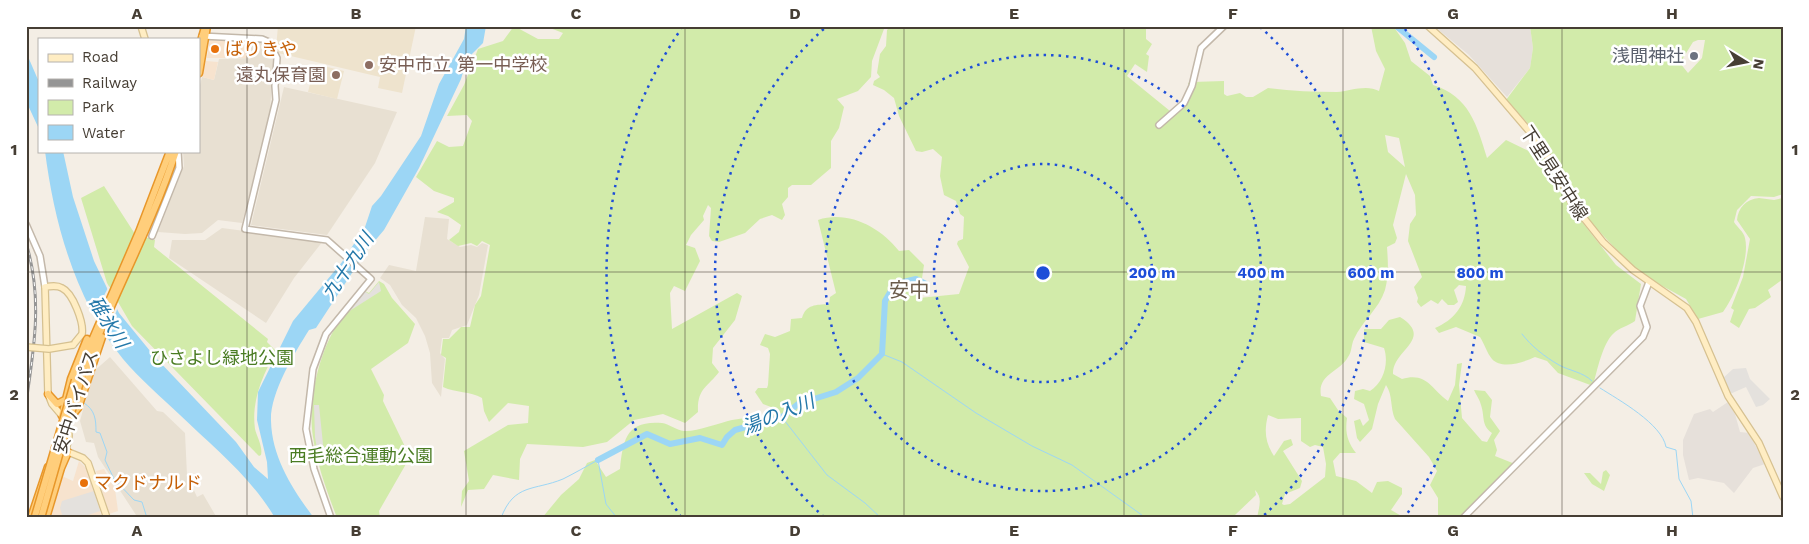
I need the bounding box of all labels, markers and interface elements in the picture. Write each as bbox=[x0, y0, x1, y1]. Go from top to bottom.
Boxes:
text: A bbox=[132, 4, 143, 23]
text: B bbox=[351, 4, 362, 23]
text: C bbox=[571, 4, 582, 23]
text: D bbox=[789, 4, 801, 23]
text: E bbox=[1009, 4, 1019, 23]
text: F bbox=[1228, 4, 1238, 23]
text: G bbox=[1447, 4, 1459, 23]
text: H bbox=[1666, 4, 1678, 23]
legend bbox=[38, 38, 200, 152]
place label: ばりきや bbox=[225, 38, 297, 59]
north arrow bbox=[1722, 38, 1772, 88]
marker: ばりきや bbox=[209, 43, 221, 55]
place label: 浅間神社 bbox=[1612, 45, 1684, 66]
text: Road bbox=[82, 48, 119, 66]
marker: 浅間神社 bbox=[1688, 50, 1700, 62]
place label: 安中市立 第一中学校 bbox=[379, 54, 547, 75]
text: N bbox=[1750, 58, 1768, 71]
marker: 安中市立 第一中学校 bbox=[363, 59, 375, 71]
place label: 遠丸保育園 bbox=[236, 64, 326, 85]
marker: 遠丸保育園 bbox=[330, 69, 342, 81]
text: Railway bbox=[82, 74, 137, 92]
text: Park bbox=[82, 98, 115, 116]
street label: 下里見安中線 bbox=[1516, 122, 1593, 224]
text: Water bbox=[82, 124, 125, 142]
text: 1 bbox=[11, 140, 17, 159]
text: 1 bbox=[1792, 140, 1798, 159]
water label: 九十九川 bbox=[317, 227, 379, 304]
centre of rings bbox=[1034, 264, 1052, 282]
text: 200 m bbox=[1129, 264, 1175, 282]
text: 400 m bbox=[1237, 264, 1285, 282]
text: 600 m bbox=[1348, 264, 1394, 282]
text: 800 m bbox=[1456, 264, 1504, 282]
district label: 安中 bbox=[889, 278, 929, 302]
water label: 碓氷川 bbox=[84, 292, 134, 354]
street label: 安中バイパス bbox=[49, 347, 102, 456]
park label: ひさよし緑地公園 bbox=[150, 347, 294, 368]
text: 2 bbox=[9, 385, 19, 404]
text: 2 bbox=[1790, 385, 1800, 404]
water label: 湯の入川 bbox=[739, 389, 820, 439]
park label: 西毛総合運動公園 bbox=[289, 445, 433, 466]
place label: マクドナルド bbox=[94, 472, 202, 493]
marker: マクドナルド bbox=[78, 477, 90, 489]
text: A bbox=[132, 521, 143, 540]
text: B bbox=[351, 521, 362, 540]
text: C bbox=[571, 521, 582, 540]
text: D bbox=[789, 521, 801, 540]
text: E bbox=[1009, 521, 1019, 540]
text: F bbox=[1228, 521, 1238, 540]
text: G bbox=[1447, 521, 1459, 540]
text: H bbox=[1666, 521, 1678, 540]

